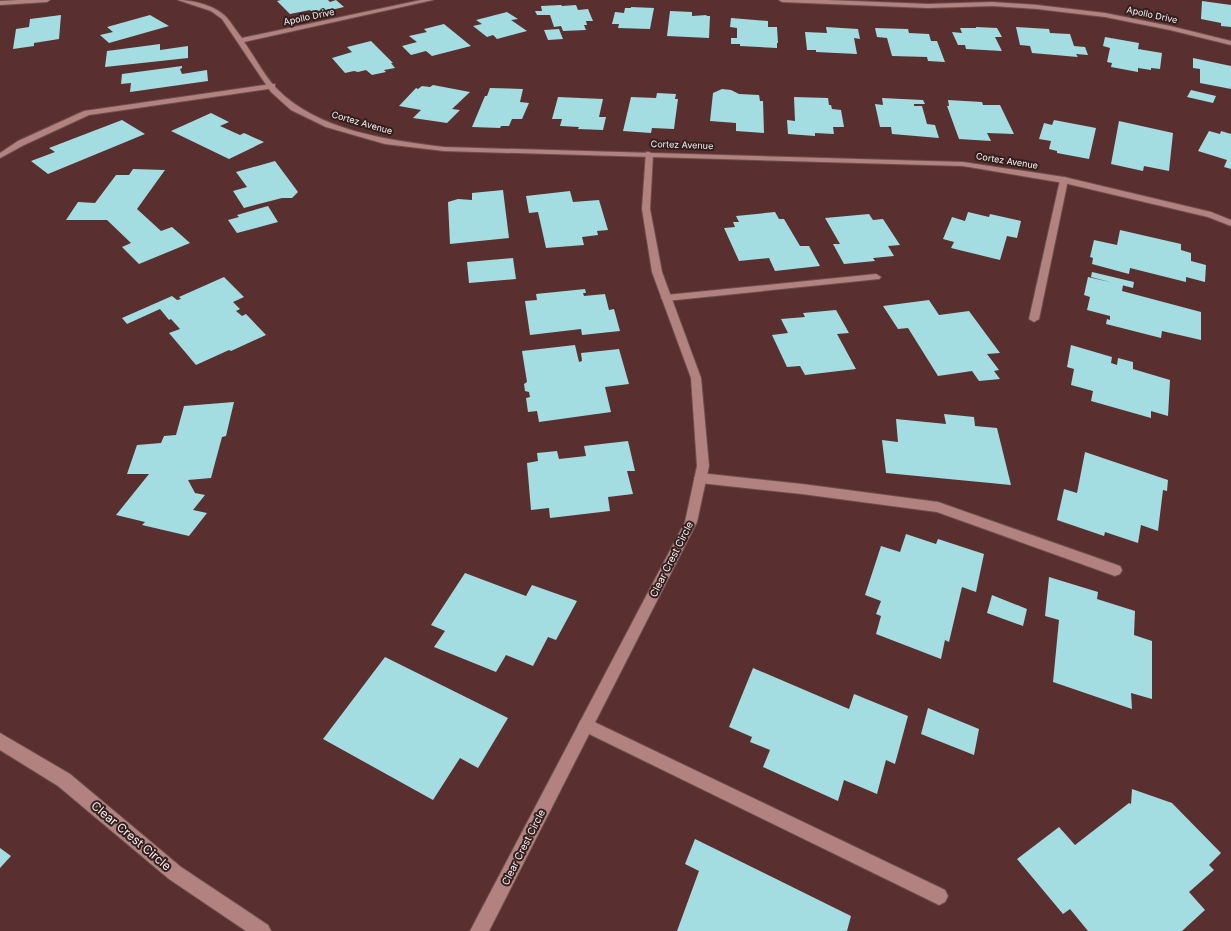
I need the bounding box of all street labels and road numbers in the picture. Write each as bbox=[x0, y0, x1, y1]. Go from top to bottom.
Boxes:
street label: Apollo Drive bbox=[1126, 4, 1179, 25]
street label: Apollo Drive bbox=[282, 6, 335, 27]
street label: Cortez Avenue bbox=[331, 109, 394, 136]
street label: Cortez Avenue bbox=[651, 138, 713, 151]
street label: Cortez Avenue bbox=[975, 150, 1039, 171]
street label: Clear Crest Circle bbox=[647, 519, 695, 599]
street label: Clear Crest Circle bbox=[88, 798, 174, 873]
street label: Clear Crest Circle bbox=[499, 807, 547, 887]

